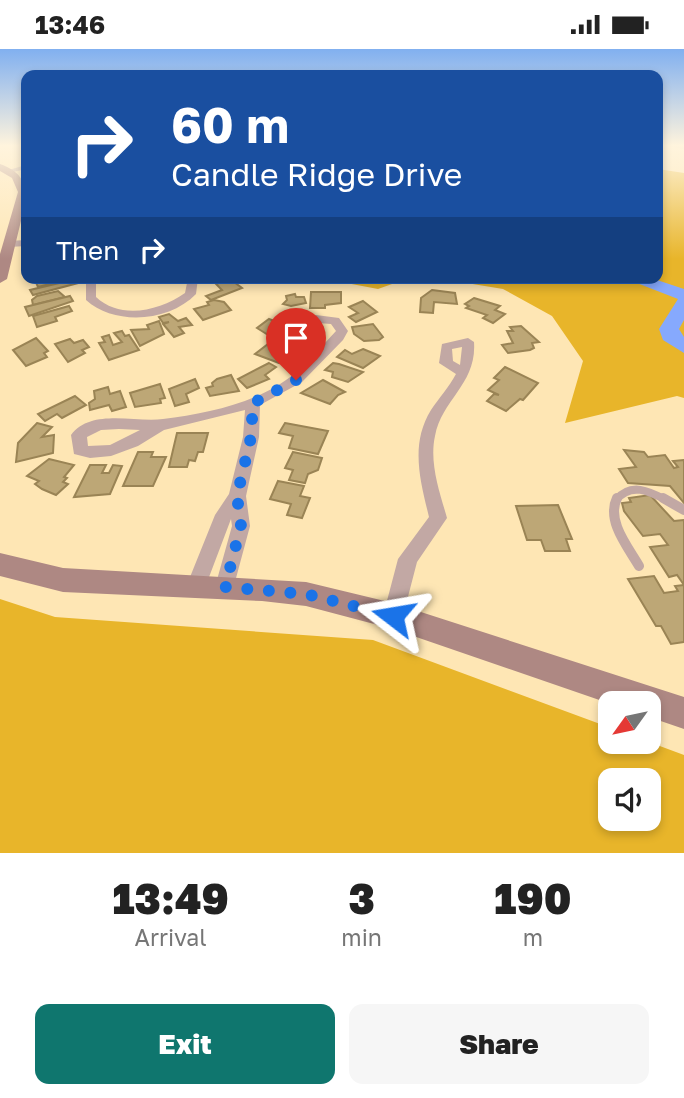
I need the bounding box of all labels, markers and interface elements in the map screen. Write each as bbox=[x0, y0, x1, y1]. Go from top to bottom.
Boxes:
text: 13:46 bbox=[35, 9, 105, 40]
text: 60 m bbox=[171, 95, 289, 154]
icon: right bbox=[56, 98, 147, 189]
text: Candle Ridge Drive bbox=[171, 155, 462, 193]
icon: right bbox=[133, 231, 171, 269]
text: Then bbox=[56, 235, 119, 266]
pin bbox=[266, 308, 326, 380]
icon: arrive bbox=[277, 319, 315, 357]
position arrow bbox=[356, 579, 430, 653]
north arrow bbox=[598, 691, 662, 754]
map controls bbox=[598, 691, 661, 831]
button: sound bbox=[598, 768, 661, 831]
text: 13:49 bbox=[112, 873, 229, 923]
text: 3 bbox=[348, 873, 375, 923]
text: 190 bbox=[494, 873, 572, 923]
text: Arrival bbox=[135, 923, 207, 951]
text: min bbox=[341, 923, 382, 951]
text: m bbox=[523, 923, 543, 951]
button: Exit bbox=[35, 1004, 335, 1084]
button: Share bbox=[349, 1004, 649, 1084]

